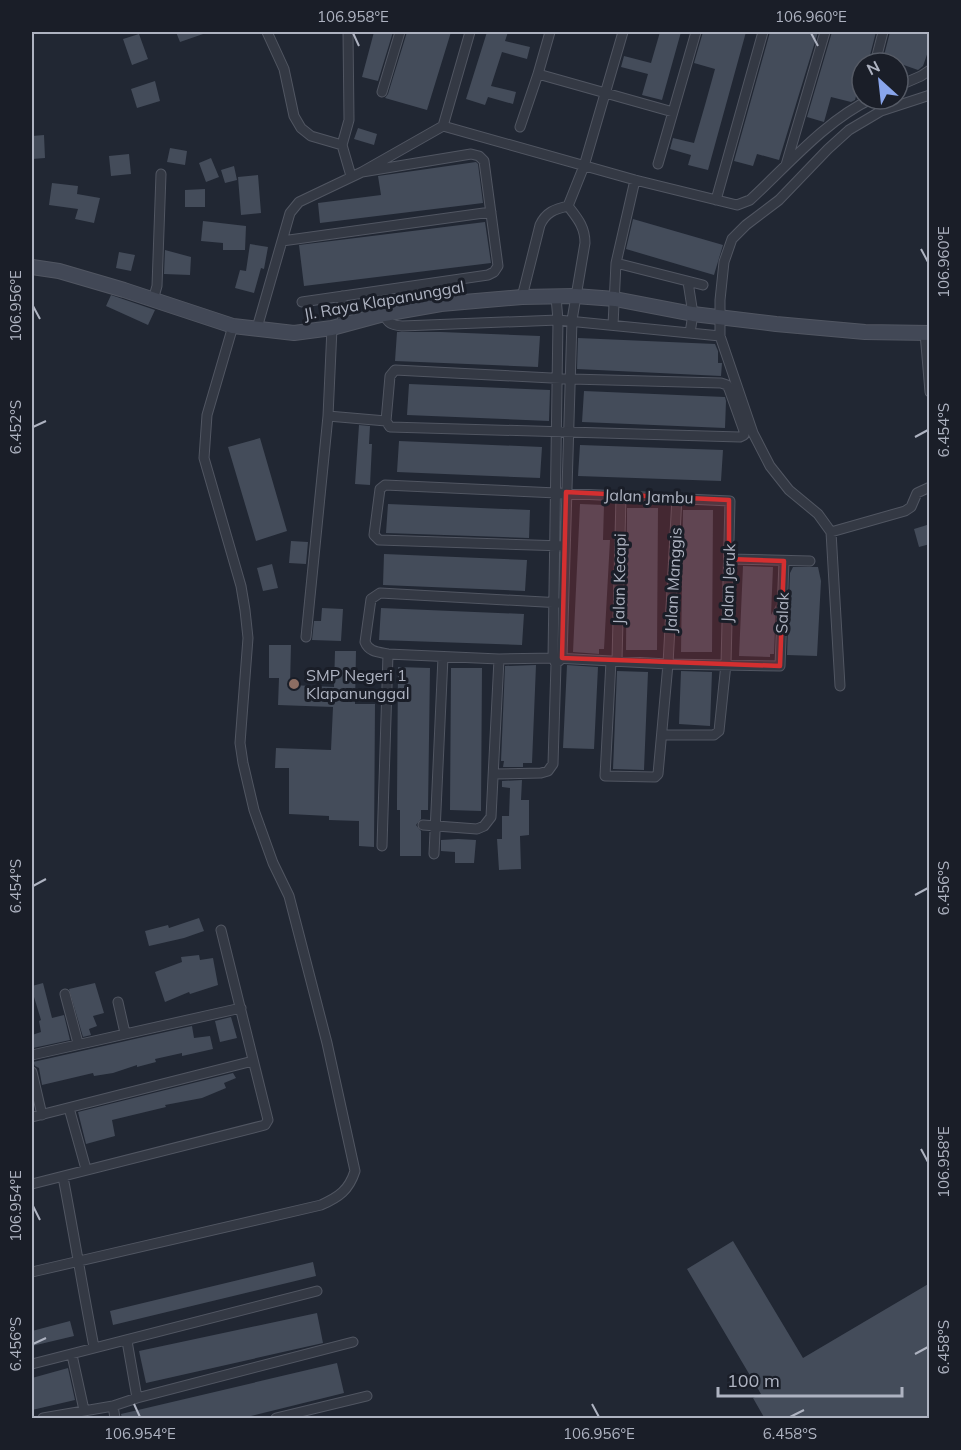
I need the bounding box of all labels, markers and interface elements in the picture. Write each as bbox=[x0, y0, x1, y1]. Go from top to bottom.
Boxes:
text: 106.958°E bbox=[317, 7, 389, 26]
text: 106.960°E bbox=[775, 7, 847, 26]
north arrow bbox=[850, 51, 910, 111]
text: N bbox=[863, 56, 883, 79]
text: 106.960°E bbox=[934, 226, 953, 298]
text: 106.956°E bbox=[6, 270, 25, 342]
street label: Jl. Raya Klapanunggal bbox=[302, 276, 466, 324]
text: 6.452°S bbox=[6, 400, 25, 454]
text: 6.454°S bbox=[934, 403, 953, 457]
street label: Jalan Jambu bbox=[604, 484, 694, 508]
street label: Jalan Manggis bbox=[660, 527, 686, 633]
street label: Jalan Kecapi bbox=[608, 533, 630, 625]
street label: Jalan Jeruk bbox=[717, 542, 739, 623]
street label: Salak bbox=[771, 591, 793, 634]
place label: SMP Negeri 1 Klapanunggal bbox=[306, 665, 409, 703]
marker: SMP Negeri 1 Klapanunggal bbox=[287, 677, 301, 691]
text: 6.454°S bbox=[6, 859, 25, 913]
text: 6.456°S bbox=[934, 861, 953, 915]
text: 106.958°E bbox=[934, 1126, 953, 1198]
text: 106.954°E bbox=[6, 1170, 25, 1242]
text: 6.456°S bbox=[6, 1317, 25, 1371]
text: 6.458°S bbox=[934, 1320, 953, 1374]
scale bar bbox=[718, 1360, 902, 1398]
text: 100 m bbox=[727, 1369, 780, 1392]
text: 106.954°E bbox=[104, 1424, 176, 1443]
text: 106.956°E bbox=[563, 1424, 635, 1443]
text: 6.458°S bbox=[763, 1424, 817, 1443]

